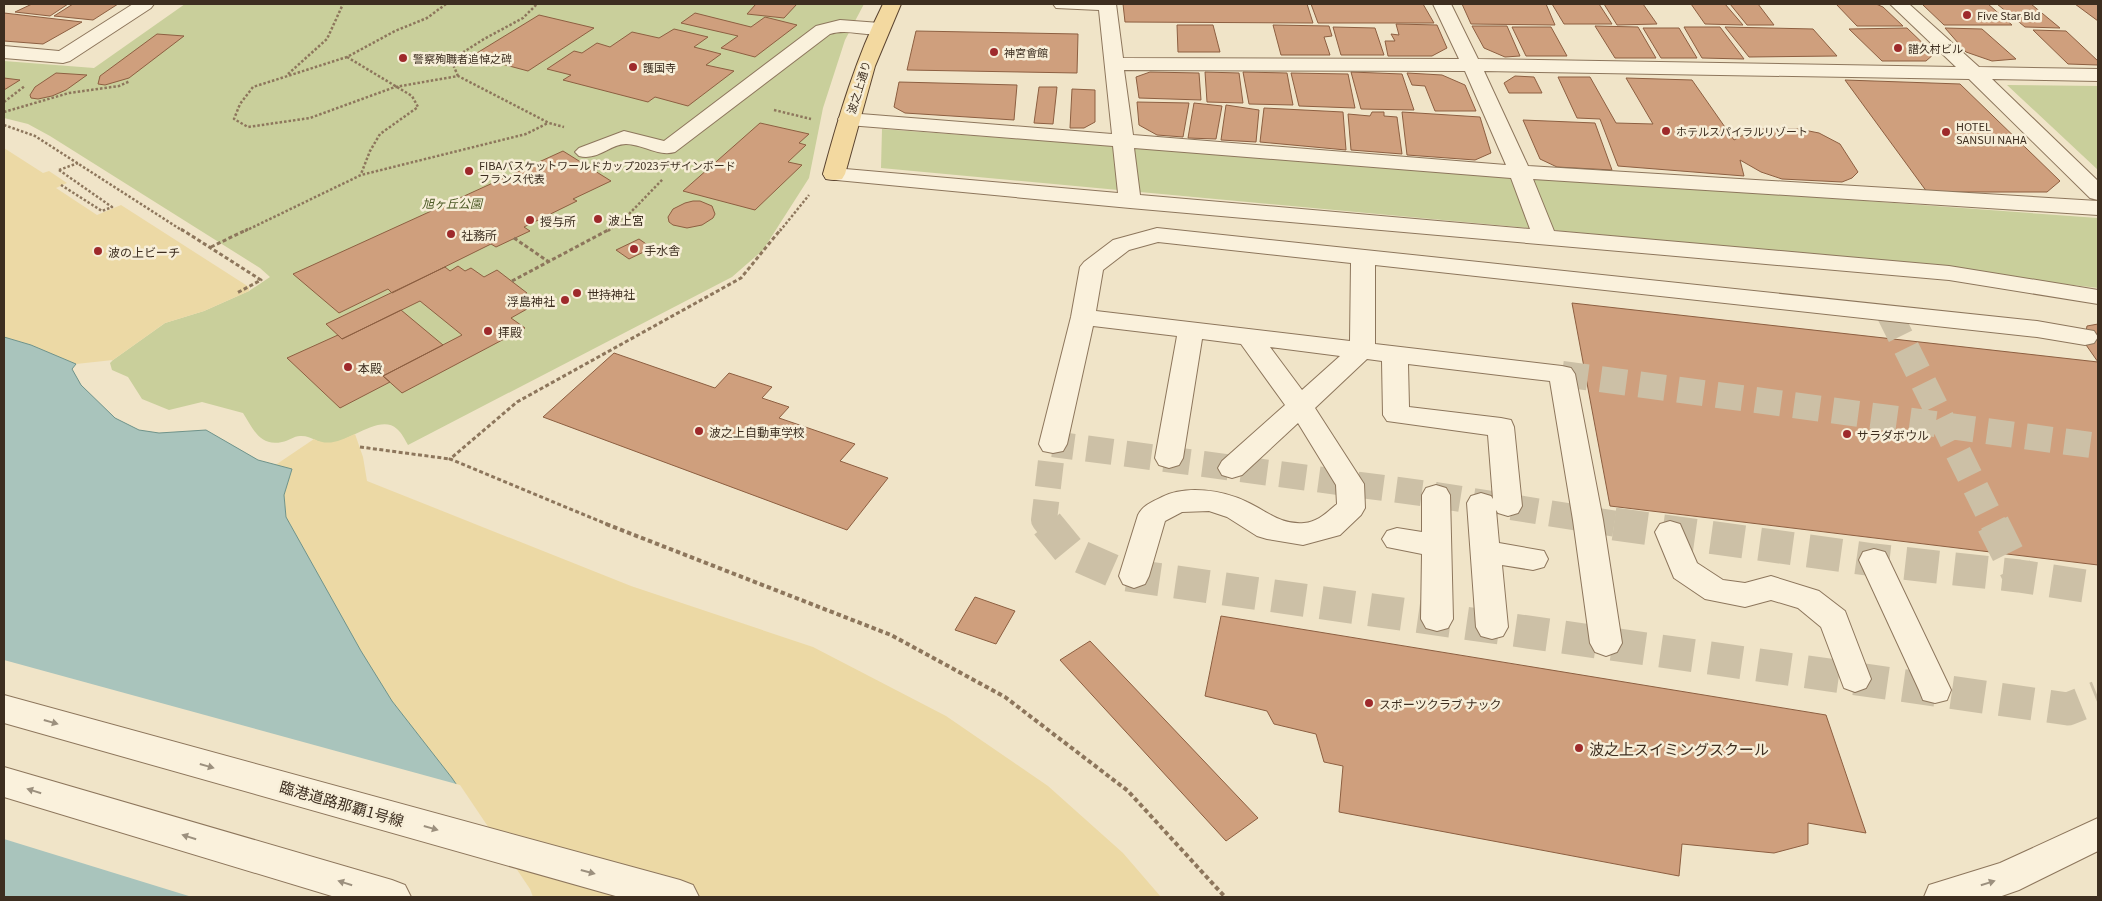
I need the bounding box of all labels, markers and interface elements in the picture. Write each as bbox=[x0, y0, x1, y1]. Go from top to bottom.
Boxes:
place label: Five Star Bld bbox=[1977, 7, 2041, 23]
marker: Five Star Bld bbox=[1961, 9, 1973, 21]
place label: 譜久村ビル bbox=[1908, 40, 1963, 56]
marker: 譜久村ビル bbox=[1892, 42, 1904, 54]
place label: 神宮會館 bbox=[1004, 44, 1048, 60]
marker: 神宮會館 bbox=[988, 46, 1000, 58]
place label: 警察殉職者追悼之碑 bbox=[413, 50, 512, 66]
marker: 警察殉職者追悼之碑 bbox=[397, 52, 409, 64]
street label: 波之上通り bbox=[842, 58, 874, 116]
place label: 護国寺 bbox=[643, 59, 676, 75]
marker: 護国寺 bbox=[627, 61, 639, 73]
place label: HOTEL SANSUI NAHA bbox=[1956, 118, 2027, 147]
place label: ホテルスパイラルリゾート bbox=[1676, 123, 1808, 139]
marker: ホテルスパイラルリゾート bbox=[1660, 125, 1672, 137]
marker: HOTEL SANSUI NAHA bbox=[1940, 126, 1952, 138]
place label: FIBAバスケットワールドカップ2023デザインボード フランス代表 bbox=[479, 157, 736, 186]
marker: FIBAバスケットワールドカップ2023デザインボード フランス代表 bbox=[463, 165, 475, 177]
park label: 旭ヶ丘公園 bbox=[422, 194, 484, 211]
place label: 波上宮 bbox=[608, 211, 644, 228]
place label: 授与所 bbox=[540, 212, 576, 229]
marker: 波上宮 bbox=[592, 213, 604, 225]
marker: 授与所 bbox=[524, 214, 536, 226]
place label: 社務所 bbox=[461, 226, 497, 243]
marker: 社務所 bbox=[445, 228, 457, 240]
place label: 手水舎 bbox=[644, 241, 680, 258]
place label: 波の上ビーチ bbox=[108, 243, 180, 260]
marker: 手水舎 bbox=[628, 243, 640, 255]
marker: 波の上ビーチ bbox=[92, 245, 104, 257]
place label: 世持神社 bbox=[587, 285, 635, 302]
marker: 世持神社 bbox=[571, 287, 583, 299]
place label: 浮島神社 bbox=[507, 292, 555, 309]
marker: 浮島神社 bbox=[559, 294, 571, 306]
place label: 拝殿 bbox=[498, 323, 522, 340]
marker: 拝殿 bbox=[482, 325, 494, 337]
place label: 本殿 bbox=[358, 359, 382, 376]
marker: 本殿 bbox=[342, 361, 354, 373]
place label: 波之上自動車学校 bbox=[709, 423, 805, 440]
marker: 波之上自動車学校 bbox=[693, 425, 705, 437]
place label: サラダボウル bbox=[1857, 426, 1929, 443]
marker: サラダボウル bbox=[1841, 428, 1853, 440]
place label: スポーツクラブ ナック bbox=[1379, 695, 1501, 712]
marker: スポーツクラブ ナック bbox=[1363, 697, 1375, 709]
one-way arrow bbox=[43, 718, 58, 726]
place label: 波之上スイミングスクール bbox=[1589, 738, 1769, 759]
marker: 波之上スイミングスクール bbox=[1573, 742, 1585, 754]
one-way arrow bbox=[200, 762, 215, 770]
street label: 臨港道路那覇1号線 bbox=[277, 775, 407, 831]
one-way arrow bbox=[26, 786, 41, 794]
one-way arrow bbox=[424, 825, 439, 833]
one-way arrow bbox=[182, 832, 197, 840]
one-way arrow bbox=[580, 868, 595, 876]
one-way arrow bbox=[338, 879, 353, 887]
one-way arrow bbox=[1981, 879, 1996, 887]

